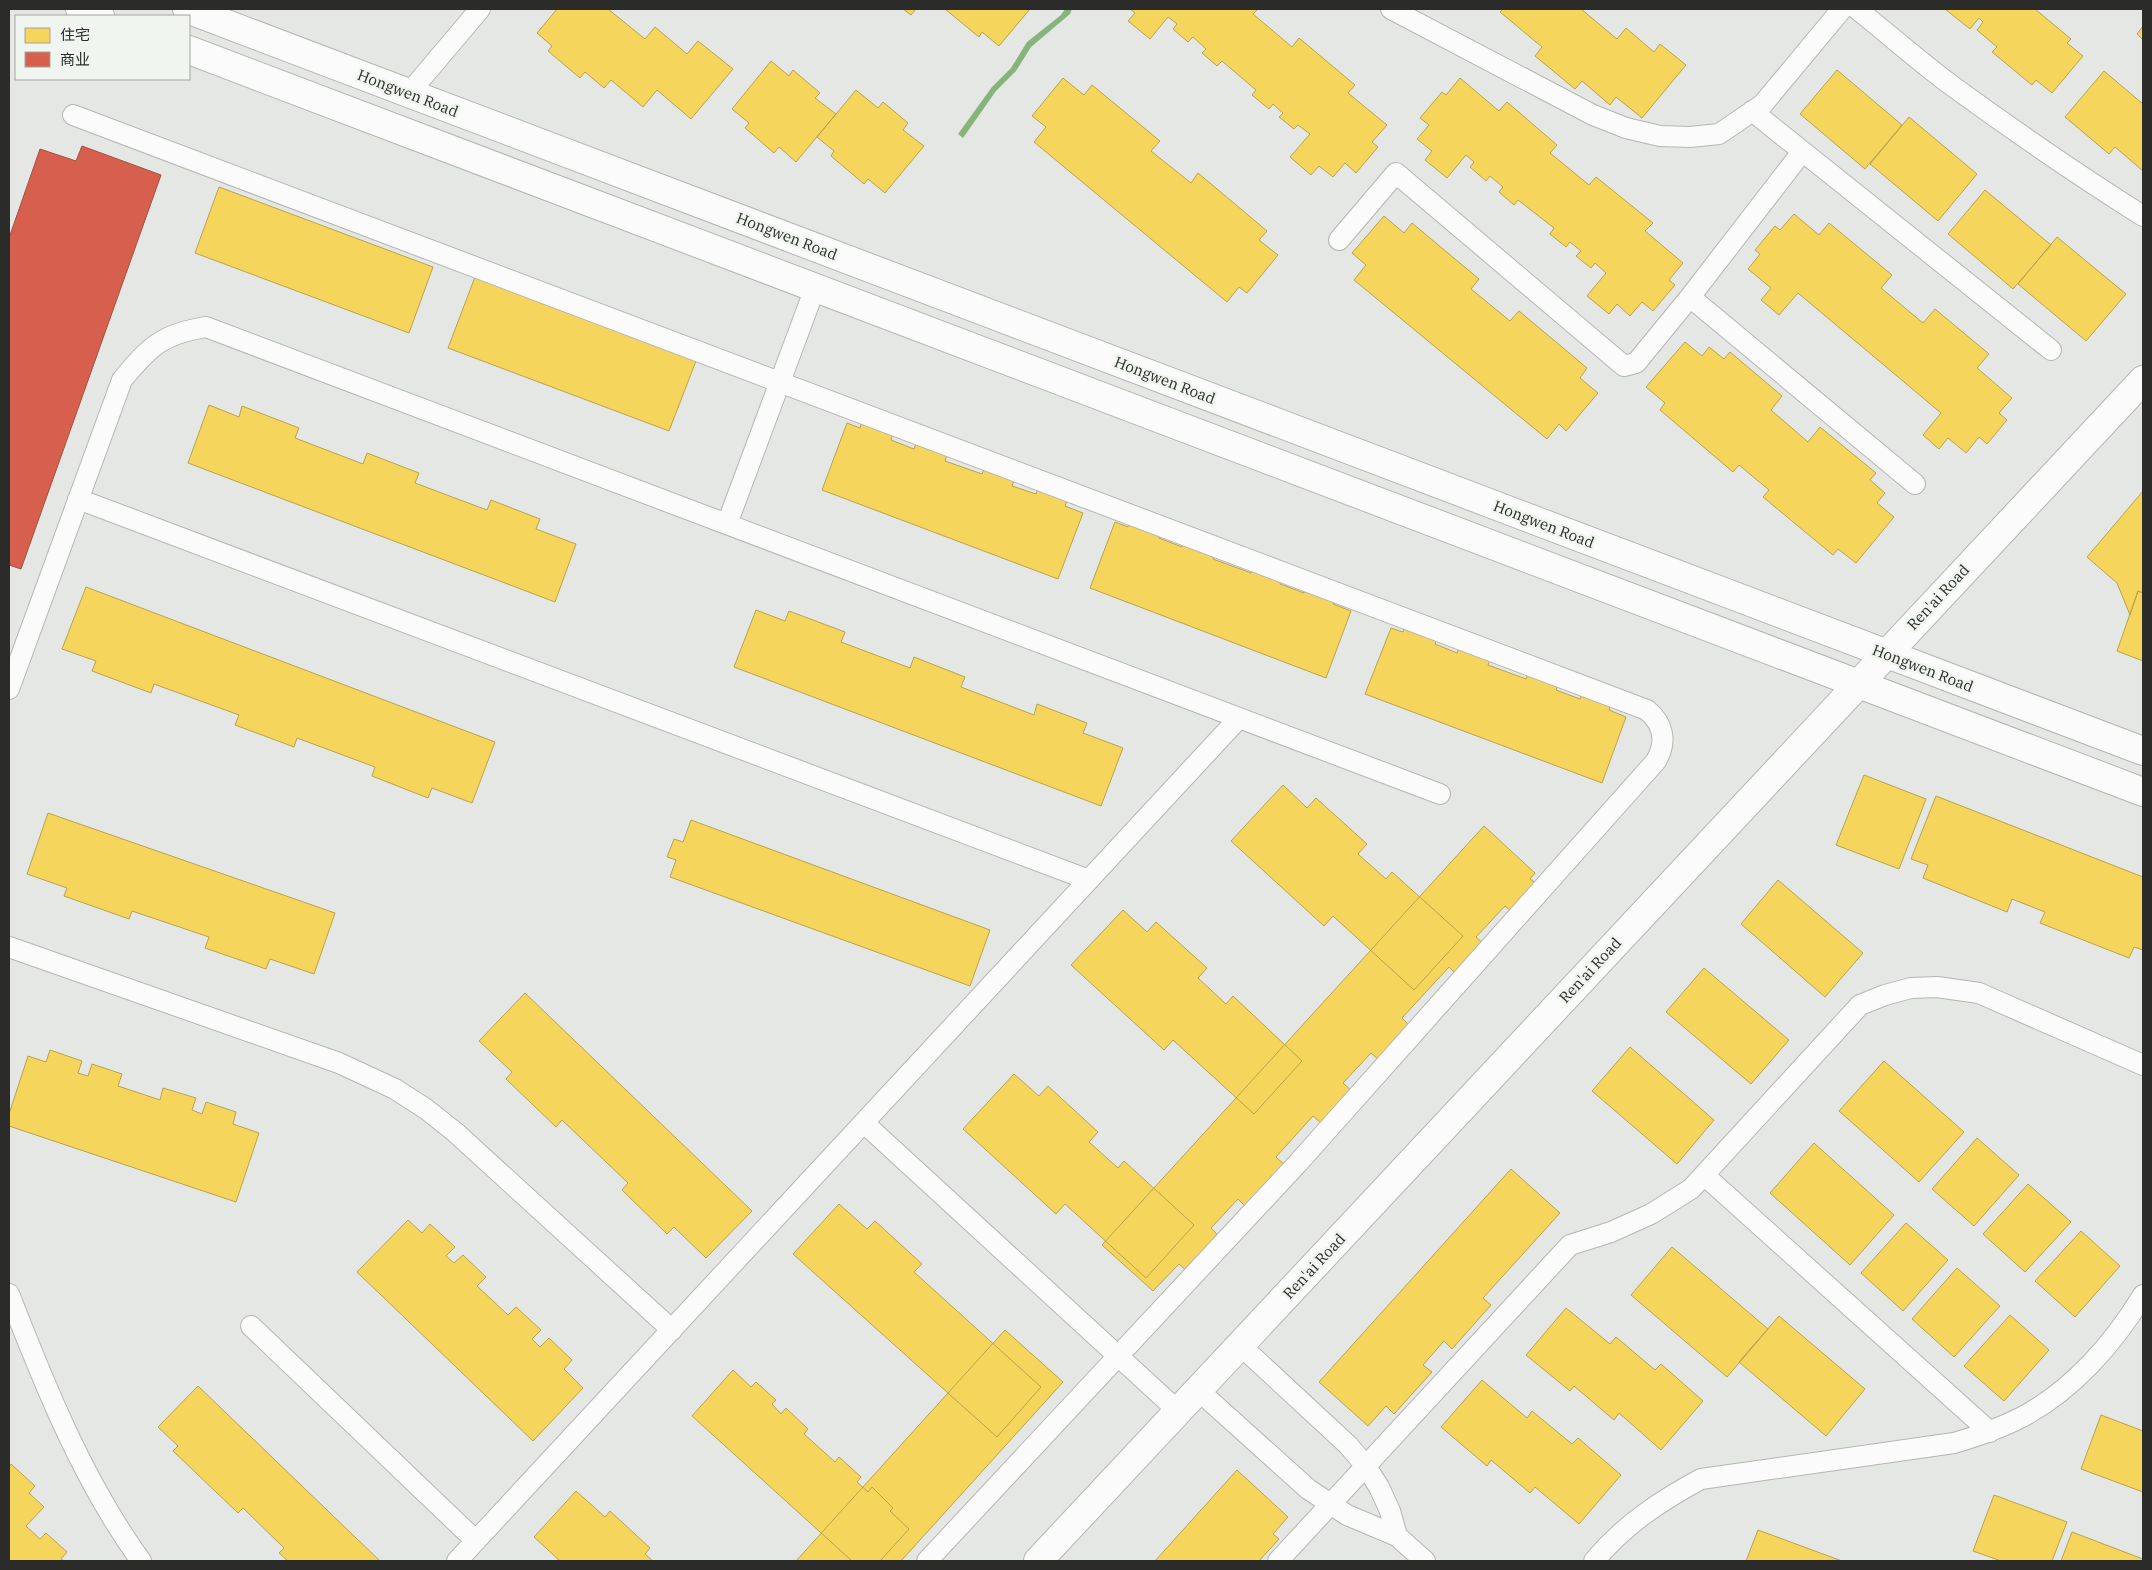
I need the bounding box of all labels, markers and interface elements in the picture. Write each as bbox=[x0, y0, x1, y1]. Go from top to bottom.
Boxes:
legend bbox=[15, 15, 190, 80]
text: 住宅 bbox=[60, 25, 90, 44]
text: 商业 bbox=[60, 50, 90, 69]
street label: Hongwen Road bbox=[355, 65, 461, 121]
street label: Hongwen Road bbox=[734, 208, 840, 264]
street label: Hongwen Road bbox=[1112, 352, 1218, 408]
street label: Hongwen Road bbox=[1491, 496, 1597, 552]
street label: Ren'ai Road bbox=[1903, 560, 1973, 634]
street label: Hongwen Road bbox=[1870, 640, 1976, 696]
street label: Ren'ai Road bbox=[1555, 933, 1625, 1007]
street label: Ren'ai Road bbox=[1279, 1229, 1349, 1303]

